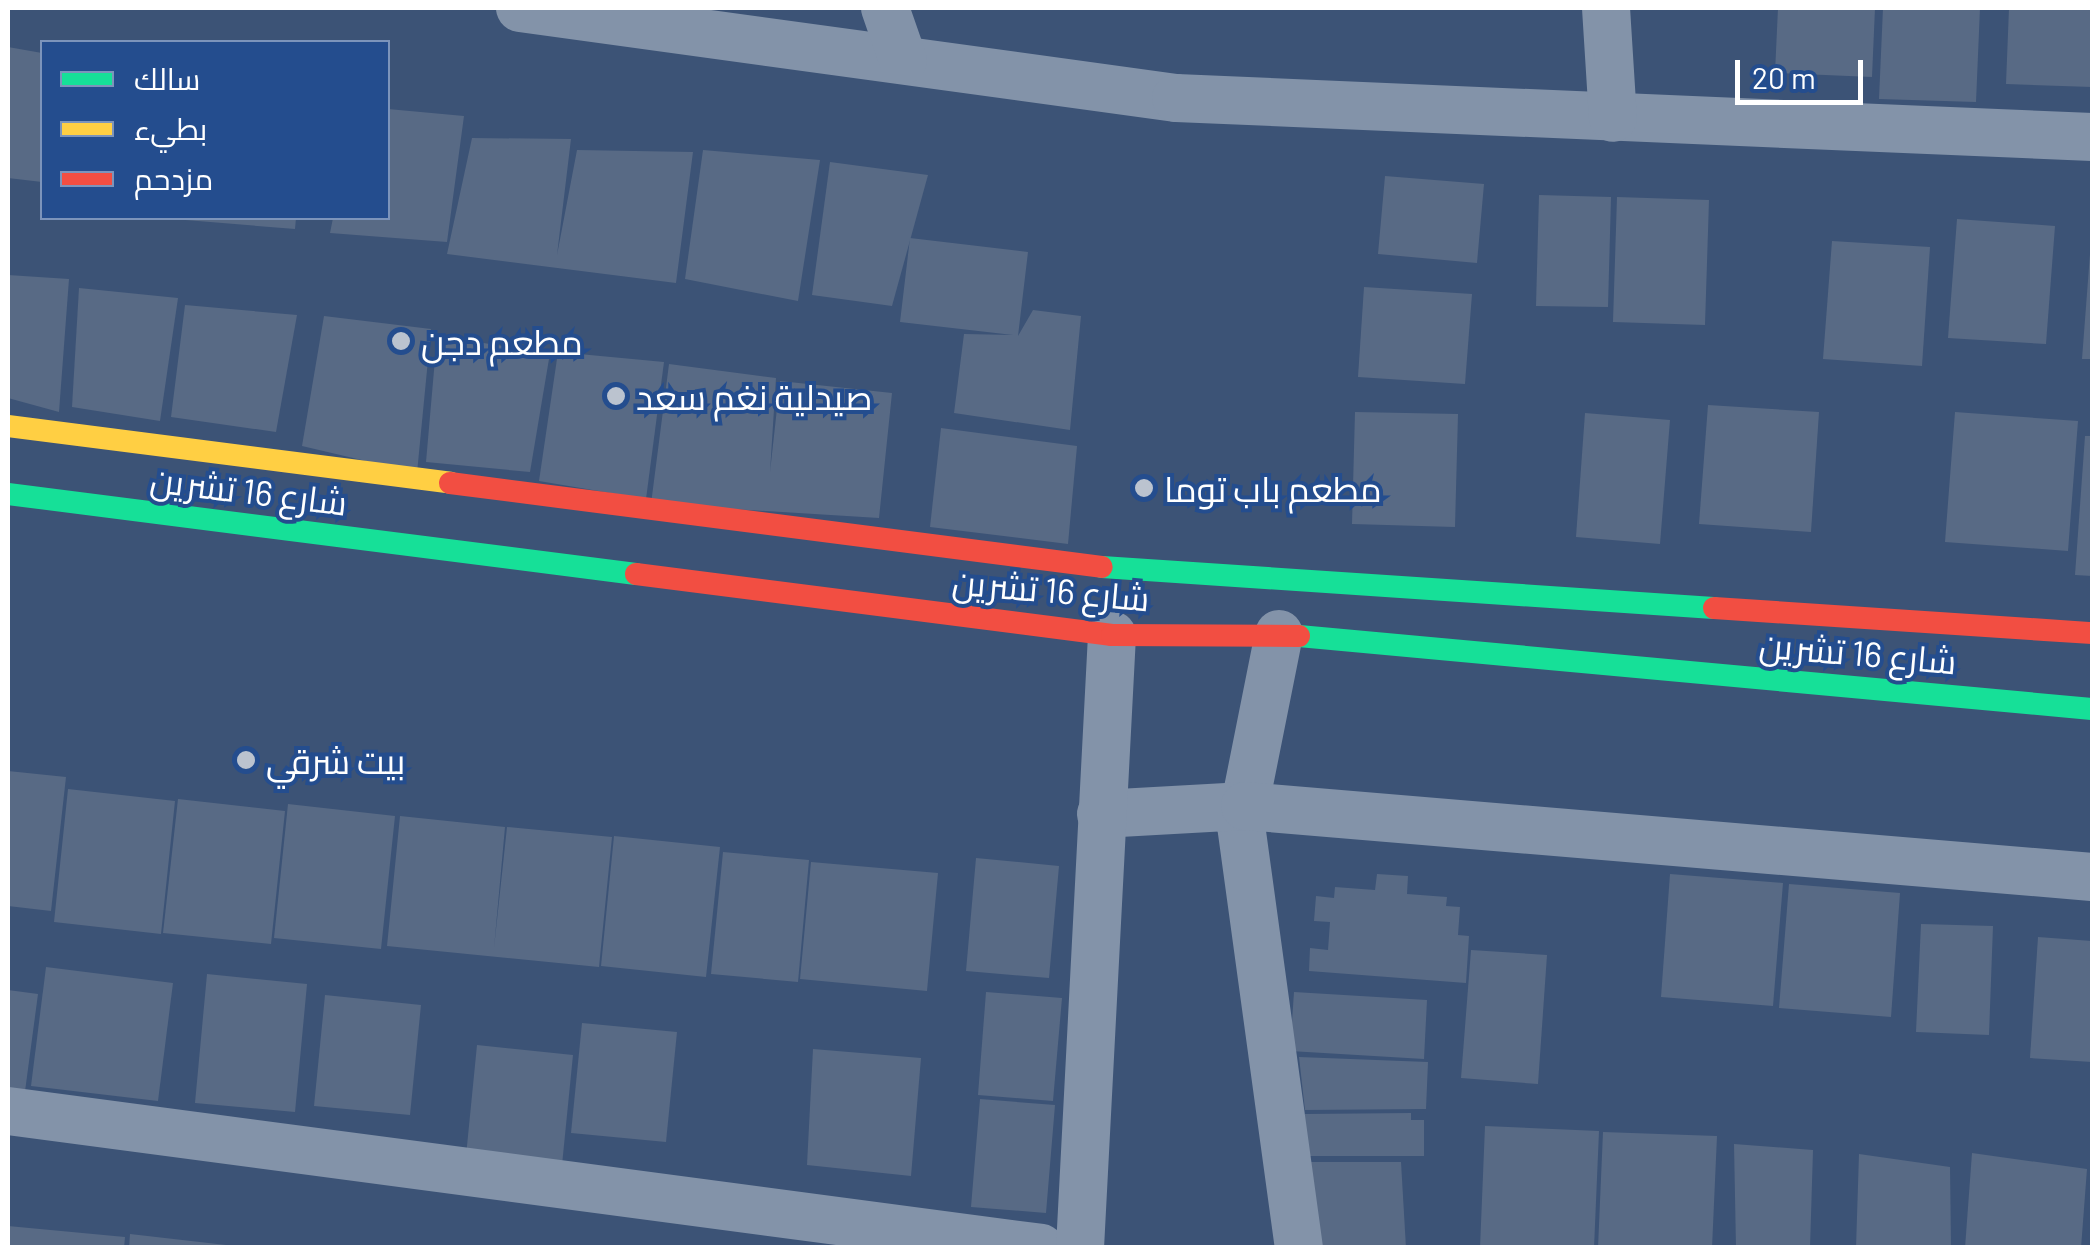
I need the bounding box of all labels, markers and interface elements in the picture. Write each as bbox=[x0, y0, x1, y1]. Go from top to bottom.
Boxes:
legend bbox=[40, 40, 390, 220]
scale bar bbox=[1740, 40, 1868, 102]
text: 20 m bbox=[1752, 59, 1816, 95]
text: سالك bbox=[134, 60, 200, 96]
text: بطيء bbox=[134, 110, 207, 146]
text: مزدحم bbox=[134, 160, 213, 196]
place label: مطعم دجن bbox=[421, 320, 583, 362]
marker: مطعم دجن bbox=[390, 330, 412, 352]
place label: صيدلية نغم سعد bbox=[636, 375, 872, 417]
marker: صيدلية نغم سعد bbox=[605, 385, 627, 407]
street label: شارع 16 تشرين bbox=[148, 457, 350, 523]
place label: مطعم باب توما bbox=[1164, 467, 1382, 509]
marker: مطعم باب توما bbox=[1133, 477, 1155, 499]
street label: شارع 16 تشرين bbox=[951, 559, 1151, 619]
street label: شارع 16 تشرين bbox=[1758, 622, 1958, 682]
place label: بيت شرقي bbox=[266, 739, 405, 781]
marker: بيت شرقي bbox=[235, 749, 257, 771]

